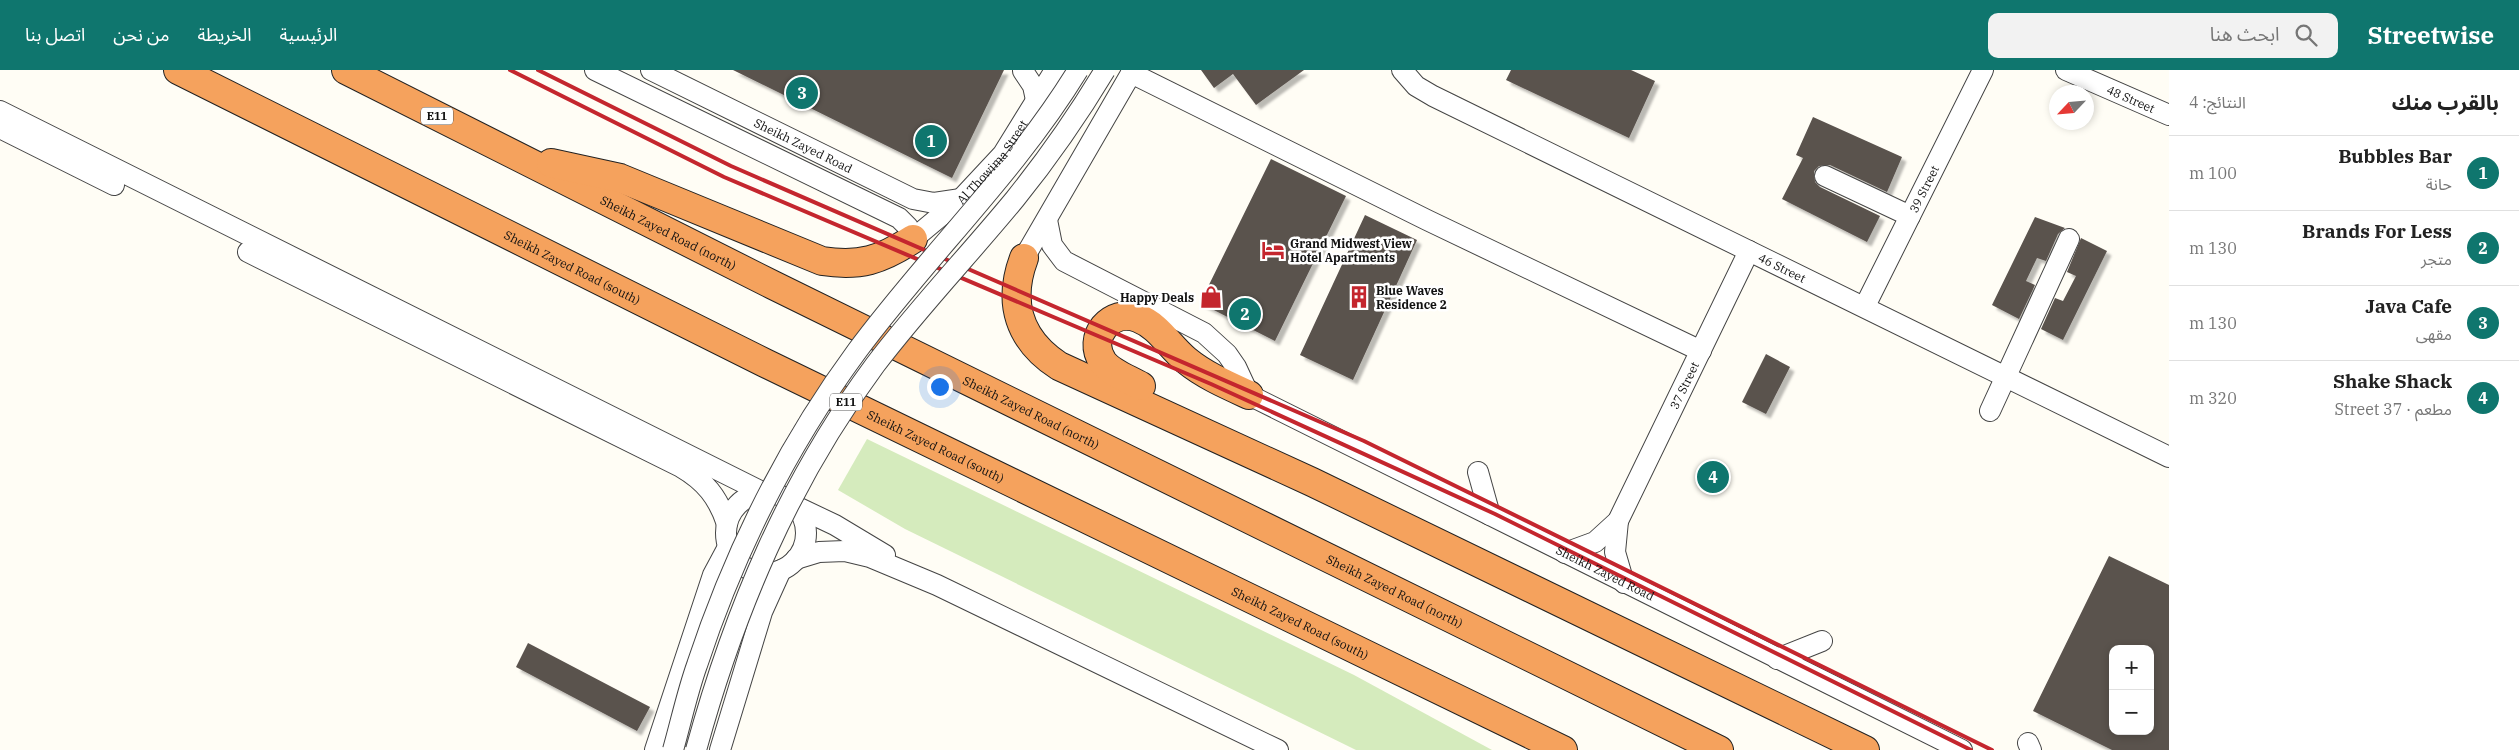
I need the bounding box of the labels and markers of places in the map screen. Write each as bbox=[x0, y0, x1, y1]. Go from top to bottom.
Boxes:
pin: 3 bbox=[786, 74, 818, 112]
pin: 1 bbox=[915, 122, 947, 160]
place label: Grand Midwest View Hotel Apartments bbox=[1290, 236, 1413, 265]
hotel icon: Grand Midwest View Hotel Apartments bbox=[1260, 237, 1286, 263]
place label: Blue Waves Residence 2 bbox=[1376, 283, 1447, 312]
shop icon: Happy Deals bbox=[1198, 284, 1224, 310]
building icon: Blue Waves Residence 2 bbox=[1346, 284, 1372, 310]
place label: Happy Deals bbox=[1120, 290, 1194, 305]
pin: 2 bbox=[1229, 295, 1261, 333]
pin: 4 bbox=[1697, 458, 1729, 496]

